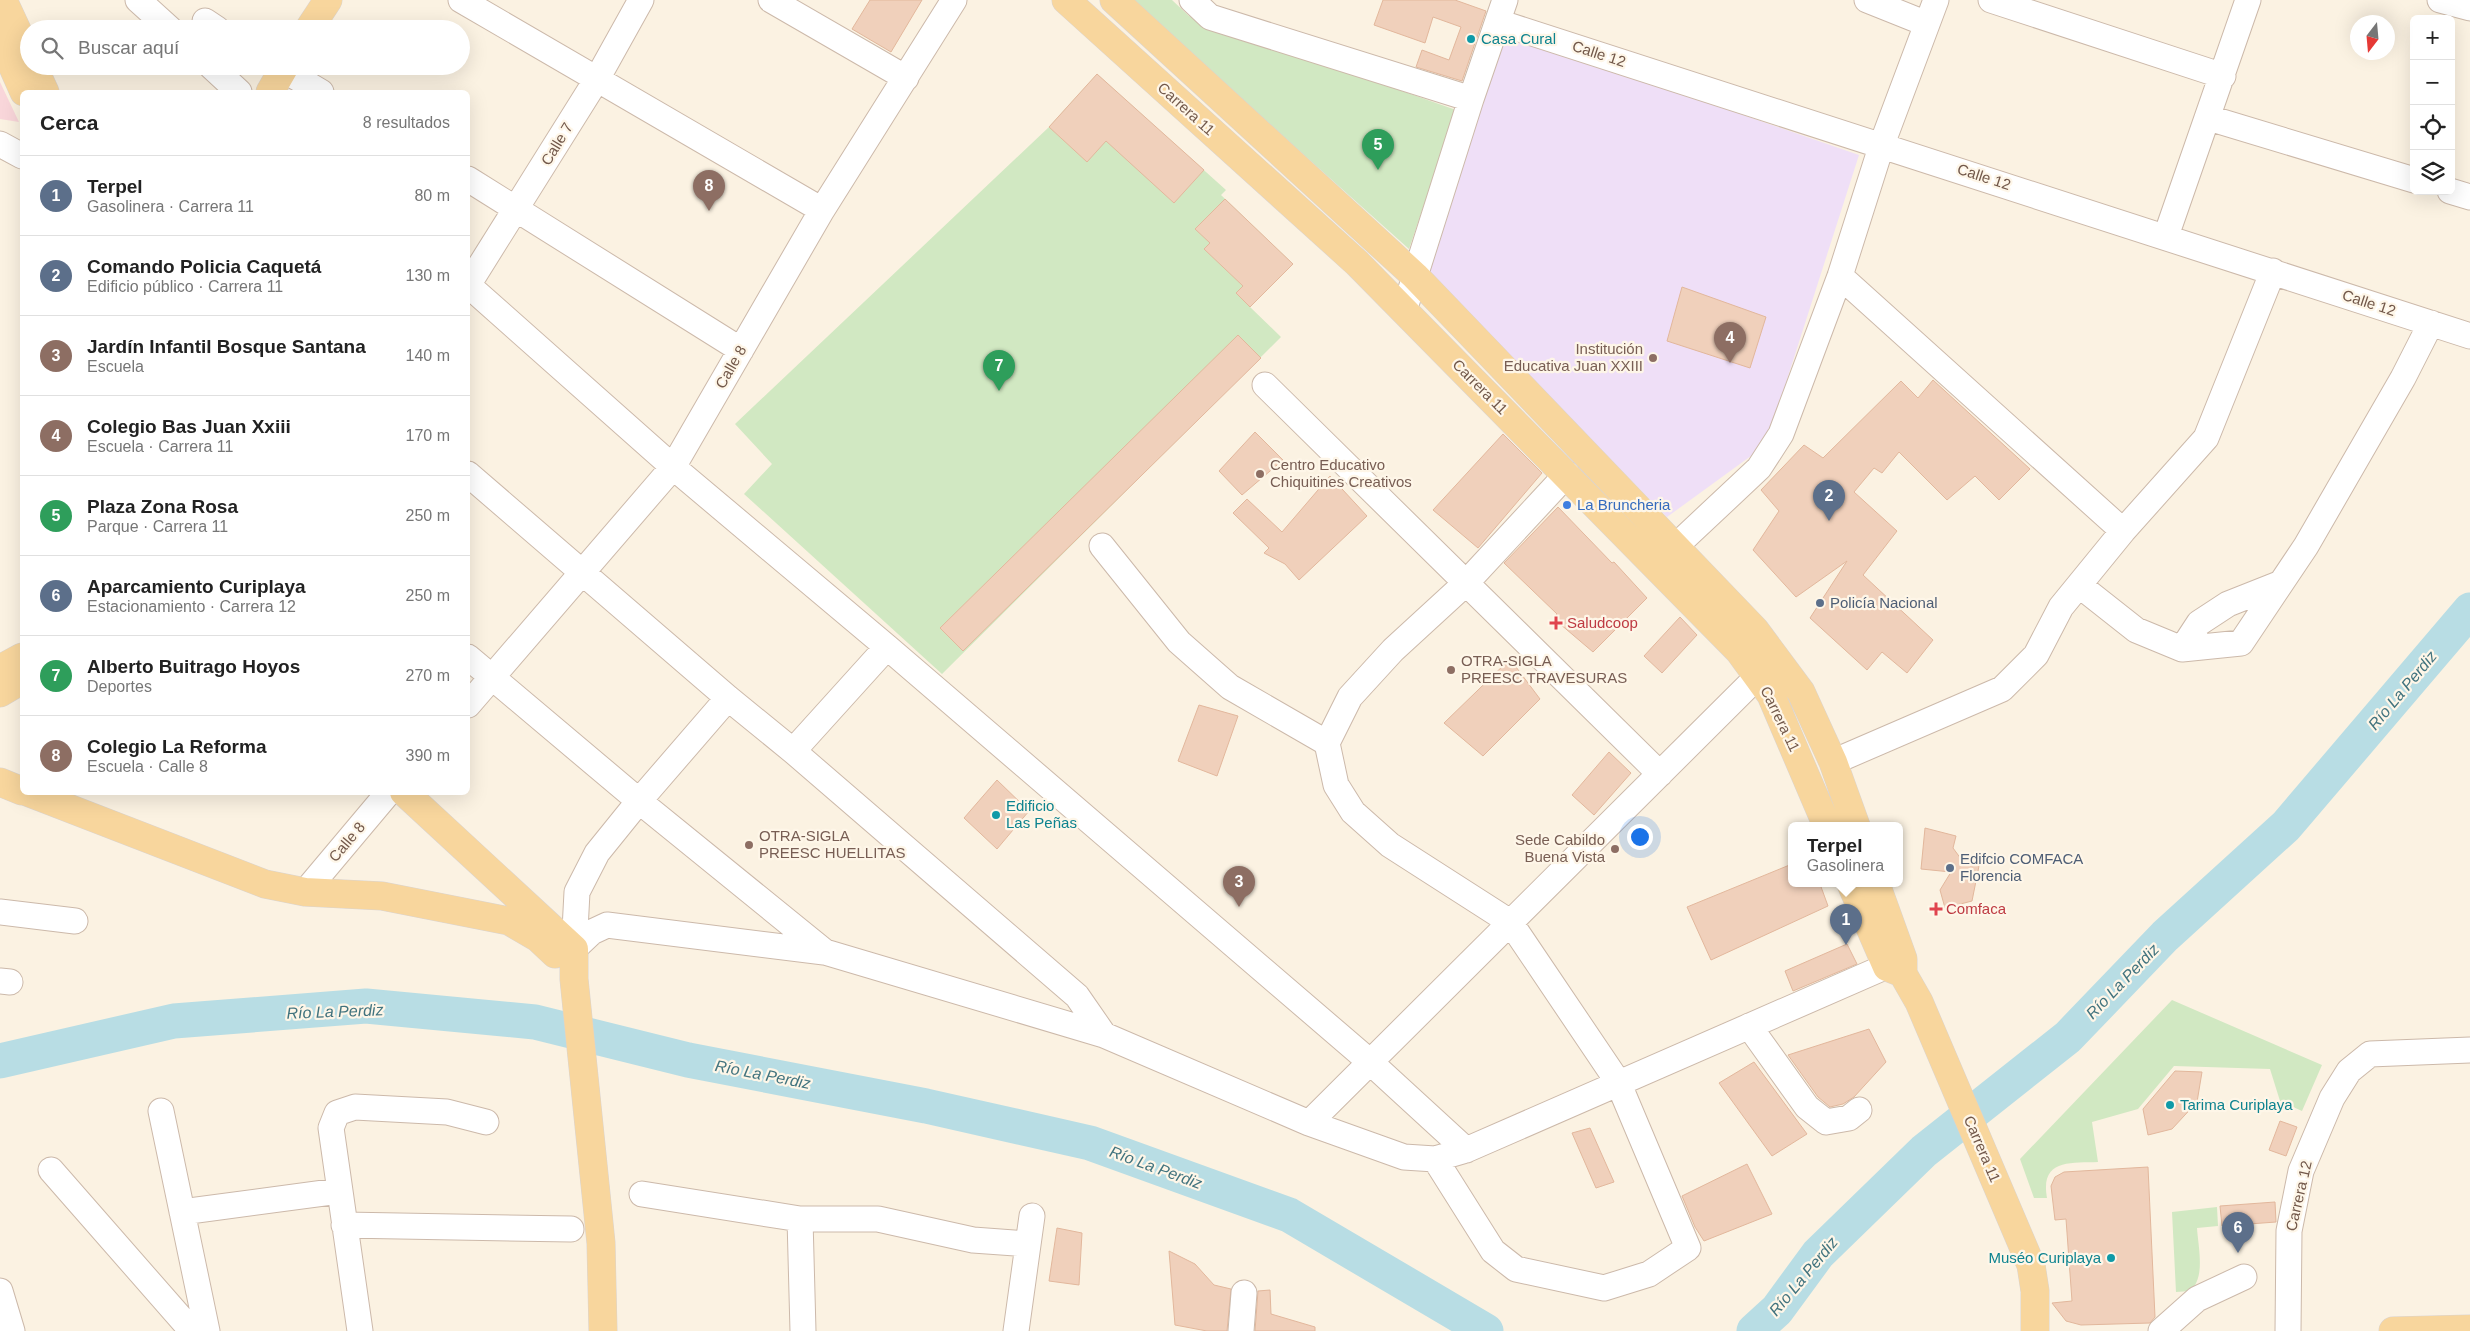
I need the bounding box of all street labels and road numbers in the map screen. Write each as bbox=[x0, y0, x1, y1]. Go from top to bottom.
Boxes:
street label: Calle 12 bbox=[1570, 37, 1628, 70]
street label: Carrera 11 bbox=[1154, 79, 1218, 139]
street label: Calle 7 bbox=[537, 119, 576, 168]
street label: Calle 12 bbox=[1955, 160, 2013, 193]
street label: Calle 12 bbox=[2340, 286, 2398, 319]
street label: Calle 8 bbox=[712, 342, 750, 391]
street label: Carrera 11 bbox=[1449, 356, 1511, 418]
street label: Carrera 11 bbox=[1757, 683, 1804, 754]
street label: Calle 8 bbox=[325, 818, 368, 865]
street label: Carrera 11 bbox=[1961, 1113, 2004, 1185]
street label: Carrera 12 bbox=[2282, 1159, 2315, 1233]

